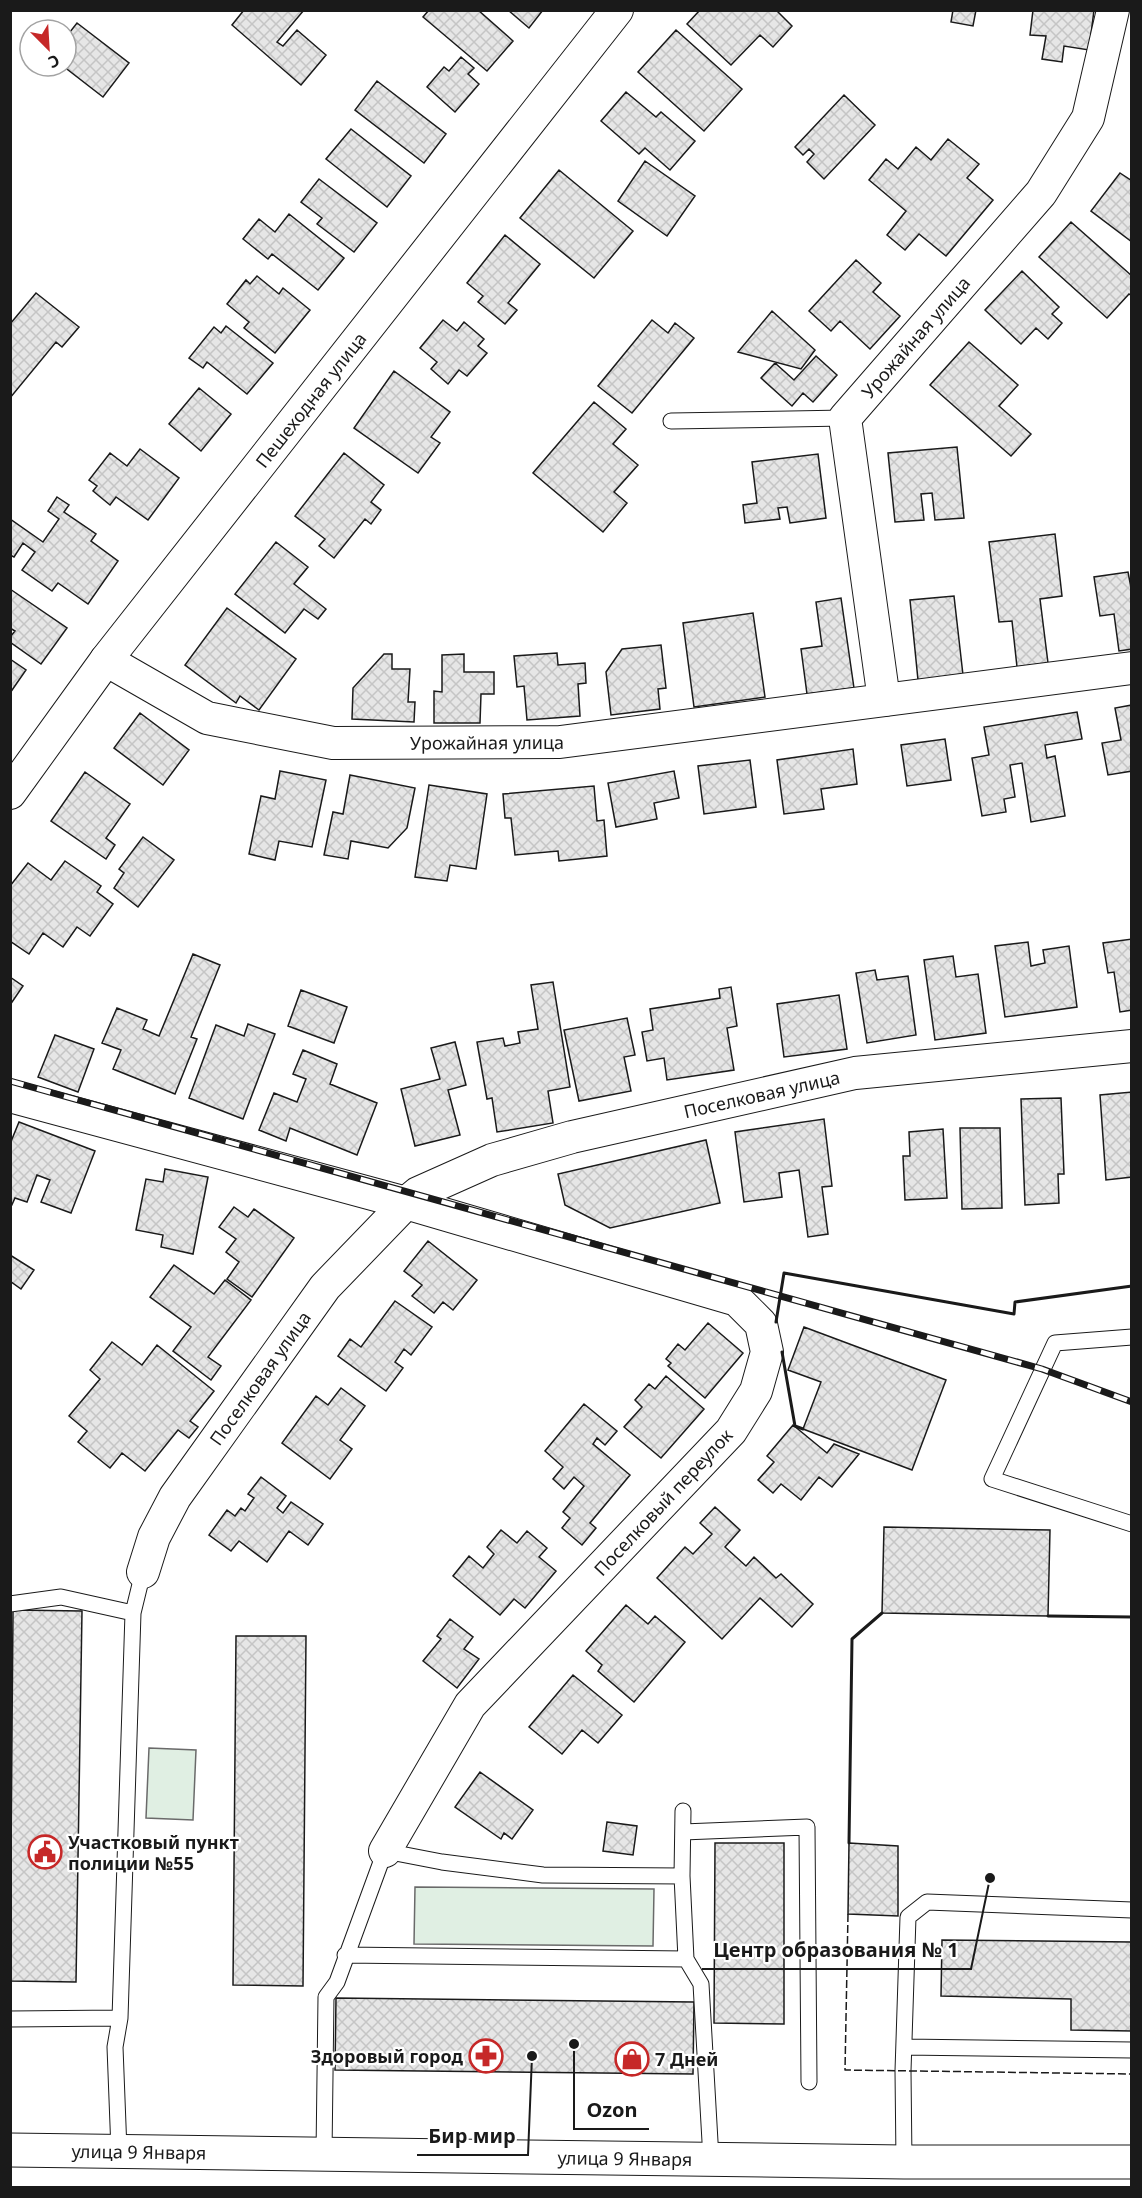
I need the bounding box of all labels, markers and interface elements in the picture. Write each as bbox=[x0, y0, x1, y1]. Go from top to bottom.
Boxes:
north arrow bbox=[18, 18, 78, 78]
text: С bbox=[45, 50, 63, 74]
street label: Урожайная улица bbox=[856, 271, 975, 403]
street label: Пешеходная улица bbox=[250, 327, 371, 473]
street label: Урожайная улица bbox=[410, 730, 564, 755]
street label: Поселковая улица bbox=[681, 1065, 842, 1123]
street label: Поселковая улица bbox=[204, 1306, 316, 1450]
street label: Поселковый переулок bbox=[588, 1423, 738, 1581]
place label: Участковый пункт полиции №55 bbox=[68, 1830, 239, 1875]
public building icon: Участковый пункт полиции №55 bbox=[27, 1834, 63, 1870]
callout: Центр образования № 1 bbox=[702, 1931, 971, 1969]
text: Центр образования № 1 bbox=[713, 1936, 959, 1963]
pharmacy icon: Здоровый город bbox=[468, 2038, 504, 2074]
shop icon: 7 Дней bbox=[614, 2041, 650, 2077]
place label: Здоровый город bbox=[311, 2044, 464, 2068]
place label: 7 Дней bbox=[655, 2047, 718, 2071]
callout: Ozon bbox=[574, 2091, 649, 2129]
text: Ozon bbox=[586, 2096, 638, 2123]
callout: Бир мир bbox=[417, 2117, 528, 2155]
text: Бир мир bbox=[428, 2122, 516, 2149]
street label: улица 9 Января bbox=[72, 2139, 206, 2165]
street label: улица 9 Января bbox=[557, 2145, 692, 2171]

